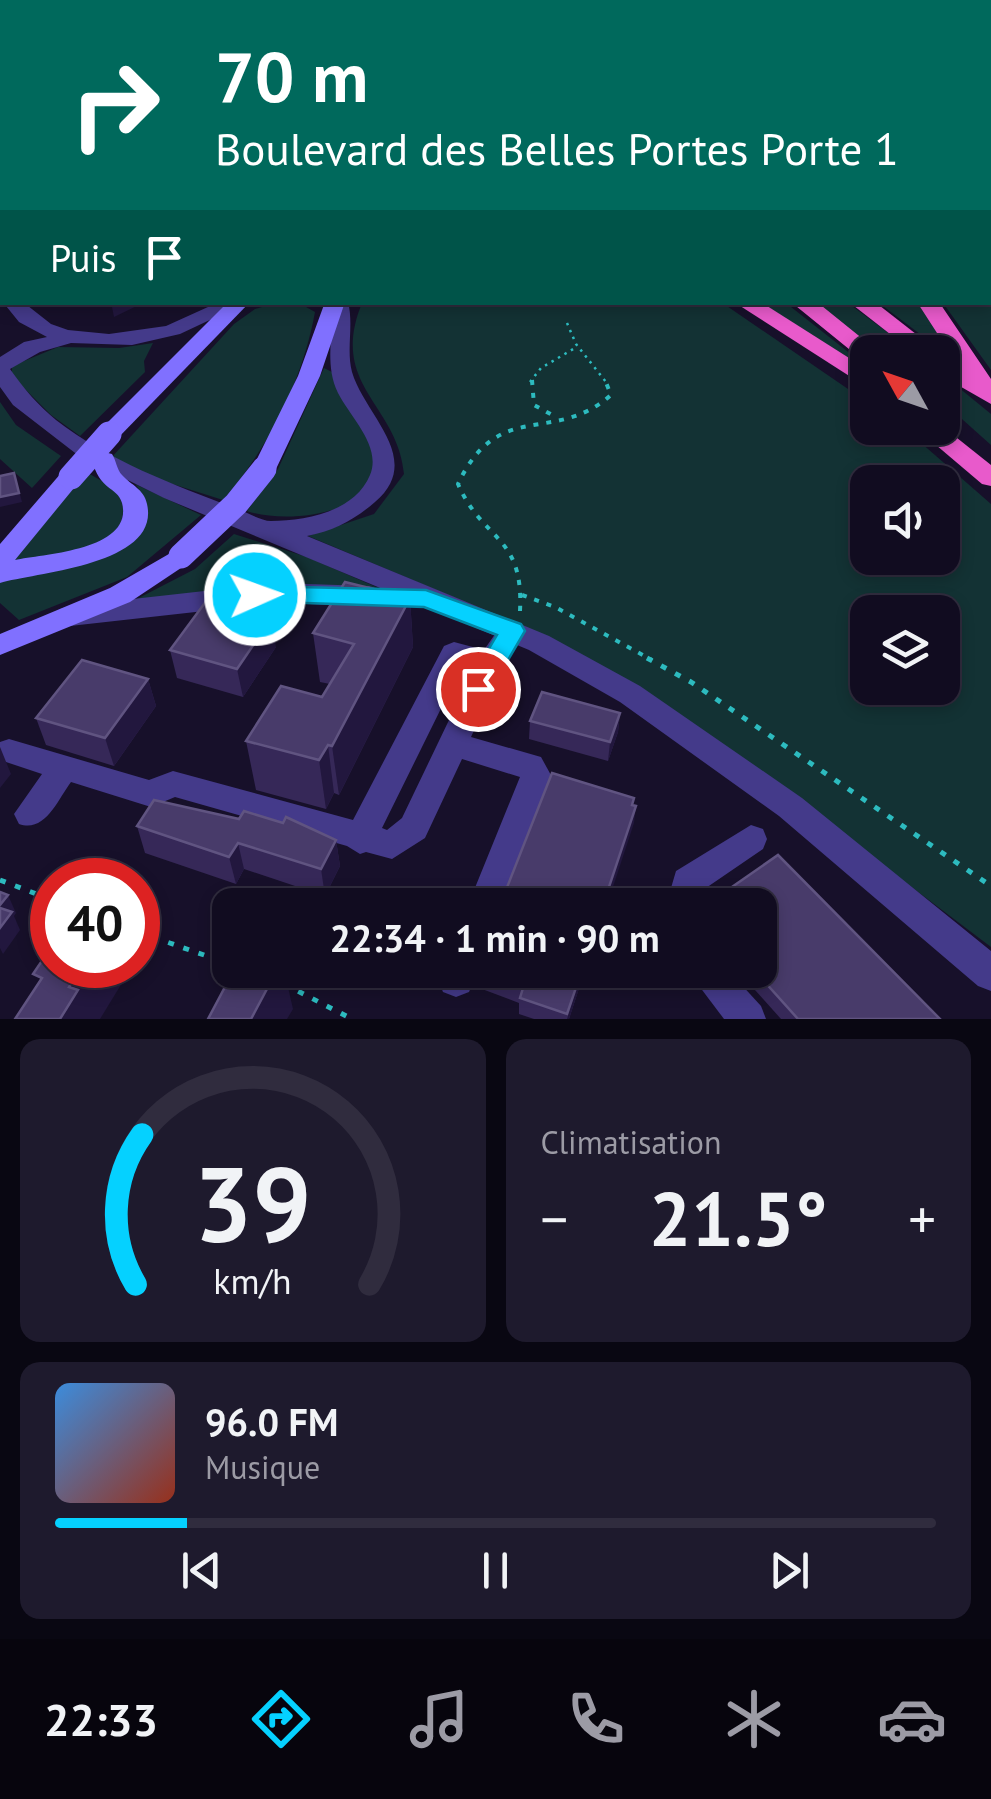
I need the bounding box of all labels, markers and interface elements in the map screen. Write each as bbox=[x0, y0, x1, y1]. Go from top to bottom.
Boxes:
text: 70 m bbox=[215, 31, 368, 121]
icon: right bbox=[50, 40, 180, 170]
text: Boulevard des Belles Portes Porte 1 bbox=[215, 119, 899, 177]
icon: arrive bbox=[137, 230, 192, 285]
text: Puis bbox=[50, 233, 117, 282]
north arrow bbox=[850, 335, 960, 445]
map controls bbox=[850, 335, 960, 705]
button: sound bbox=[850, 465, 960, 575]
position arrow bbox=[203, 543, 307, 647]
button: layers bbox=[850, 595, 960, 705]
pin bbox=[436, 647, 521, 732]
icon: arrive bbox=[451, 662, 506, 717]
speed limit sign: 40 bbox=[30, 858, 160, 988]
text: 22:34 · 1 min · 90 m bbox=[329, 913, 660, 962]
text: Climatisation bbox=[541, 1121, 721, 1163]
text: 39 bbox=[194, 1136, 312, 1271]
text: 21.5° bbox=[649, 1170, 828, 1267]
text: − bbox=[541, 1183, 568, 1254]
text: + bbox=[908, 1183, 936, 1254]
text: km/h bbox=[214, 1258, 292, 1304]
text: 96.0 FM bbox=[205, 1397, 338, 1446]
text: Musique bbox=[205, 1446, 320, 1488]
icon: previous bbox=[174, 1543, 229, 1598]
icon: pause bbox=[468, 1543, 523, 1598]
icon: next bbox=[762, 1543, 817, 1598]
icon: directions bbox=[246, 1684, 316, 1754]
icon: music bbox=[404, 1684, 474, 1754]
icon: phone bbox=[561, 1684, 631, 1754]
icon: climate bbox=[719, 1684, 789, 1754]
icon: car bbox=[877, 1684, 947, 1754]
text: 22:33 bbox=[44, 1690, 158, 1748]

